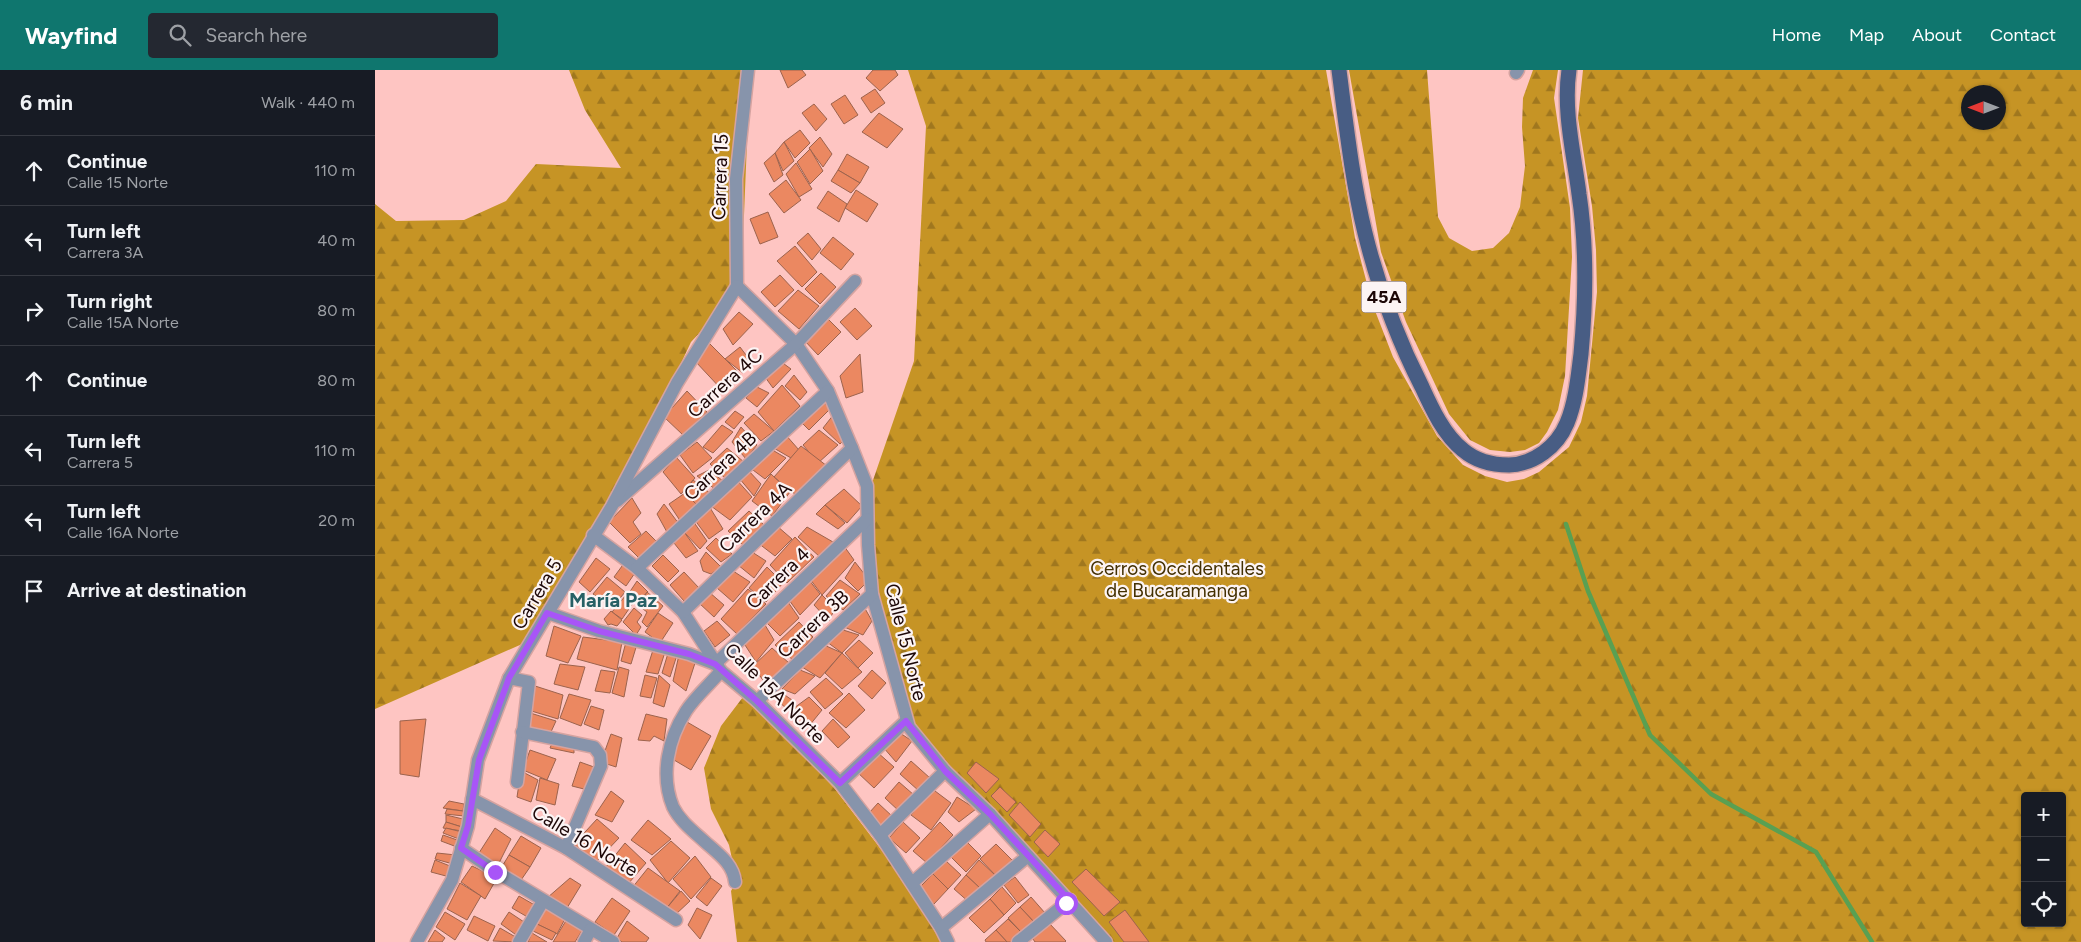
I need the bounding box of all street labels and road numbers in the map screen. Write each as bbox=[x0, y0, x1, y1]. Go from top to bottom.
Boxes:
street label: Carrera 15 bbox=[707, 133, 733, 220]
road number: 45A bbox=[1361, 282, 1407, 312]
street label: Carrera 4C bbox=[683, 343, 767, 423]
street label: Carrera 4B bbox=[679, 427, 761, 505]
street label: Carrera 4A bbox=[714, 477, 796, 557]
street label: Carrera 4 bbox=[742, 542, 815, 614]
street label: Carrera 5 bbox=[507, 554, 567, 633]
street label: Calle 15 Norte bbox=[880, 581, 932, 703]
street label: Carrera 3B bbox=[772, 585, 854, 663]
street label: Calle 15A Norte bbox=[720, 638, 830, 748]
street label: Calle 16 Norte bbox=[528, 800, 642, 882]

